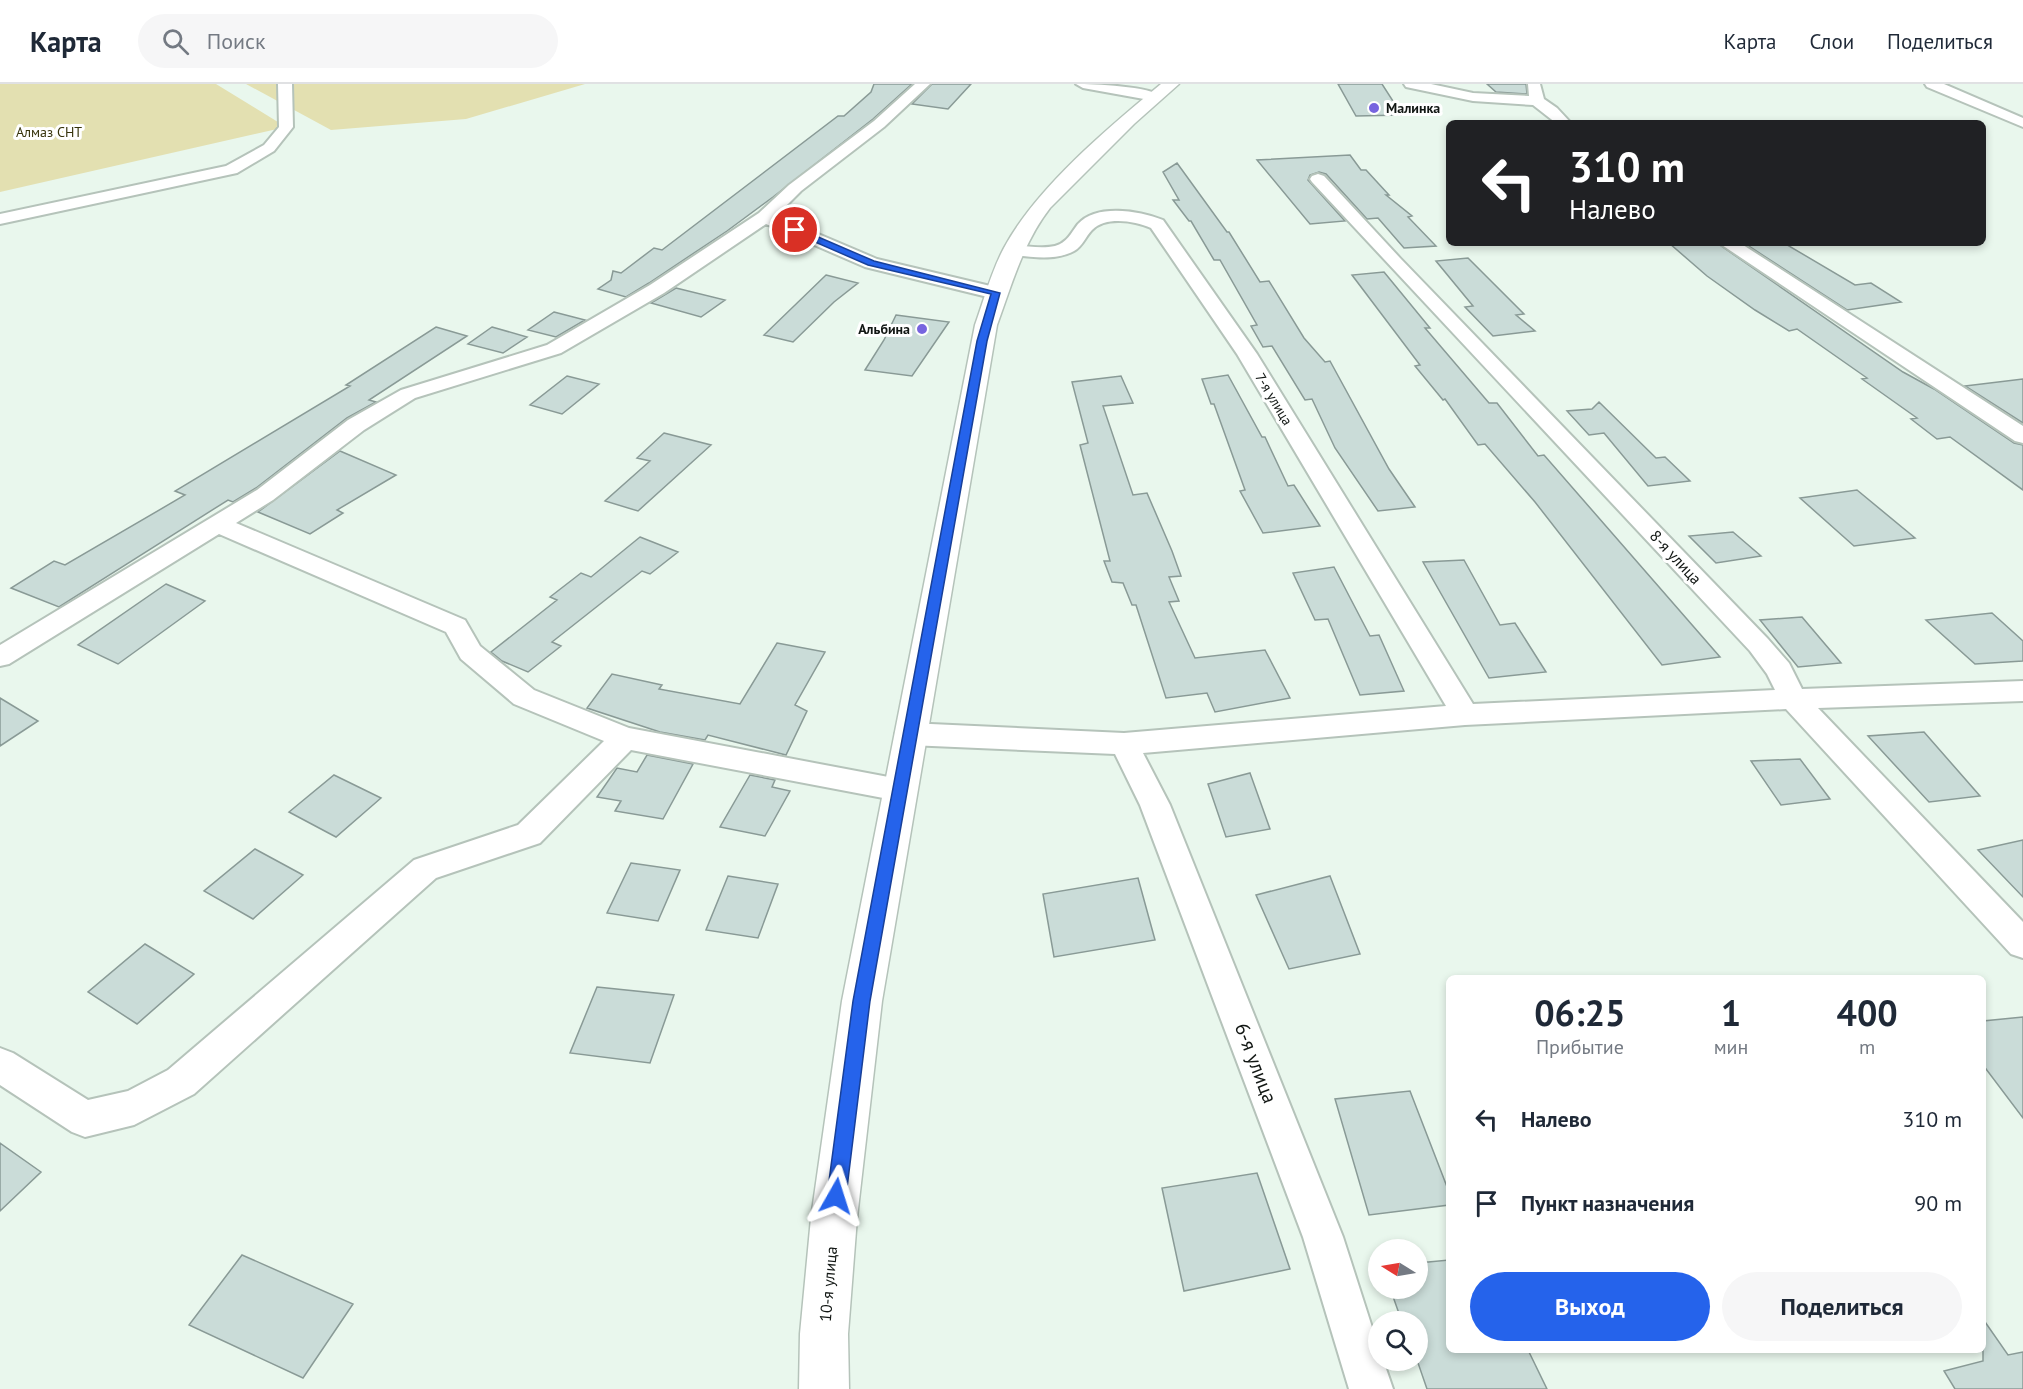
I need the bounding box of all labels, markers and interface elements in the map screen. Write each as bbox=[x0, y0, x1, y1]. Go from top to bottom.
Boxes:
search box bbox=[138, 14, 558, 68]
text: Карта bbox=[30, 23, 102, 60]
icon: search bbox=[159, 25, 192, 58]
text: Поиск bbox=[207, 27, 266, 55]
text: Карта bbox=[1723, 28, 1776, 55]
text: Слои bbox=[1809, 28, 1854, 55]
text: Поделиться bbox=[1887, 28, 1993, 55]
place label: Малинка bbox=[1386, 99, 1440, 117]
marker: Малинка bbox=[1367, 101, 1381, 115]
park label: Алмаз СНТ bbox=[16, 123, 82, 141]
text: 310 m bbox=[1569, 139, 1685, 194]
icon: left bbox=[1470, 144, 1548, 222]
text: Налево bbox=[1569, 192, 1656, 226]
pin bbox=[769, 204, 820, 255]
icon: arrive bbox=[778, 213, 811, 246]
place label: Альбина bbox=[858, 320, 910, 338]
marker: Альбина bbox=[915, 322, 929, 336]
street label: 7-я улица bbox=[1251, 370, 1297, 428]
street label: 8-я улица bbox=[1646, 526, 1706, 588]
text: 06:25 bbox=[1534, 989, 1626, 1036]
text: 1 bbox=[1721, 989, 1741, 1036]
text: 400 bbox=[1837, 989, 1898, 1036]
street label: 6-я улица bbox=[1229, 1019, 1283, 1107]
text: Прибытие bbox=[1536, 1034, 1624, 1060]
text: мин bbox=[1714, 1034, 1748, 1060]
text: m bbox=[1859, 1034, 1875, 1060]
icon: left bbox=[1470, 1103, 1503, 1136]
text: Налево bbox=[1521, 1105, 1592, 1133]
text: 310 m bbox=[1902, 1105, 1962, 1133]
position arrow bbox=[804, 1164, 868, 1228]
icon: arrive bbox=[1470, 1187, 1503, 1220]
text: Пункт назначения bbox=[1521, 1189, 1694, 1217]
text: 90 m bbox=[1914, 1189, 1962, 1217]
north arrow bbox=[1368, 1239, 1428, 1299]
map controls bbox=[1368, 1239, 1428, 1371]
street label: 10-я улица bbox=[815, 1245, 841, 1323]
button: Выход bbox=[1470, 1272, 1710, 1341]
button: Поделиться bbox=[1722, 1272, 1962, 1341]
button: search bbox=[1368, 1311, 1428, 1371]

